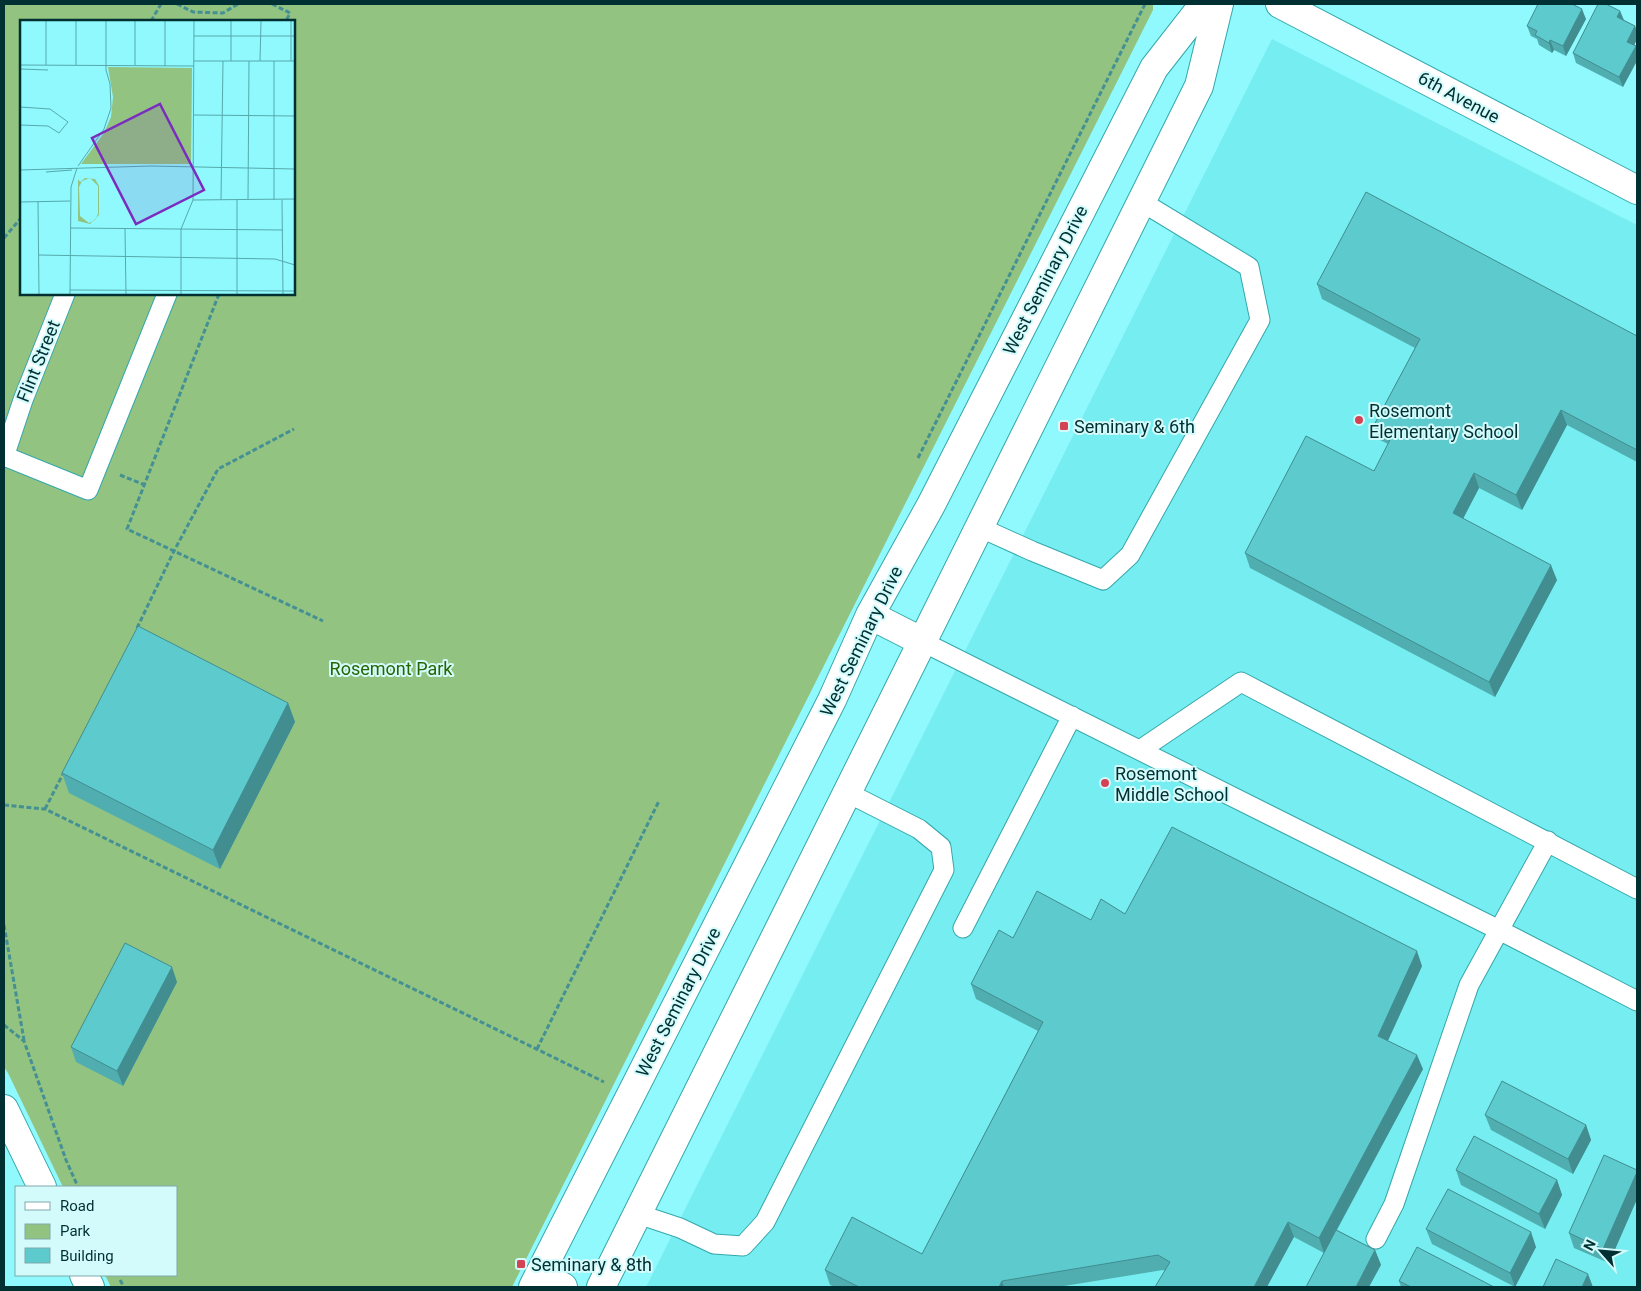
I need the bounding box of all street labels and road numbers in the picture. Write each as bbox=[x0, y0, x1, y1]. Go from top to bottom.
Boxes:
street label: 6th Avenue bbox=[1415, 67, 1503, 127]
street label: West Seminary Drive bbox=[998, 202, 1092, 358]
street label: Flint Street bbox=[12, 317, 64, 405]
street label: West Seminary Drive bbox=[815, 562, 907, 720]
street label: West Seminary Drive bbox=[631, 924, 725, 1080]

